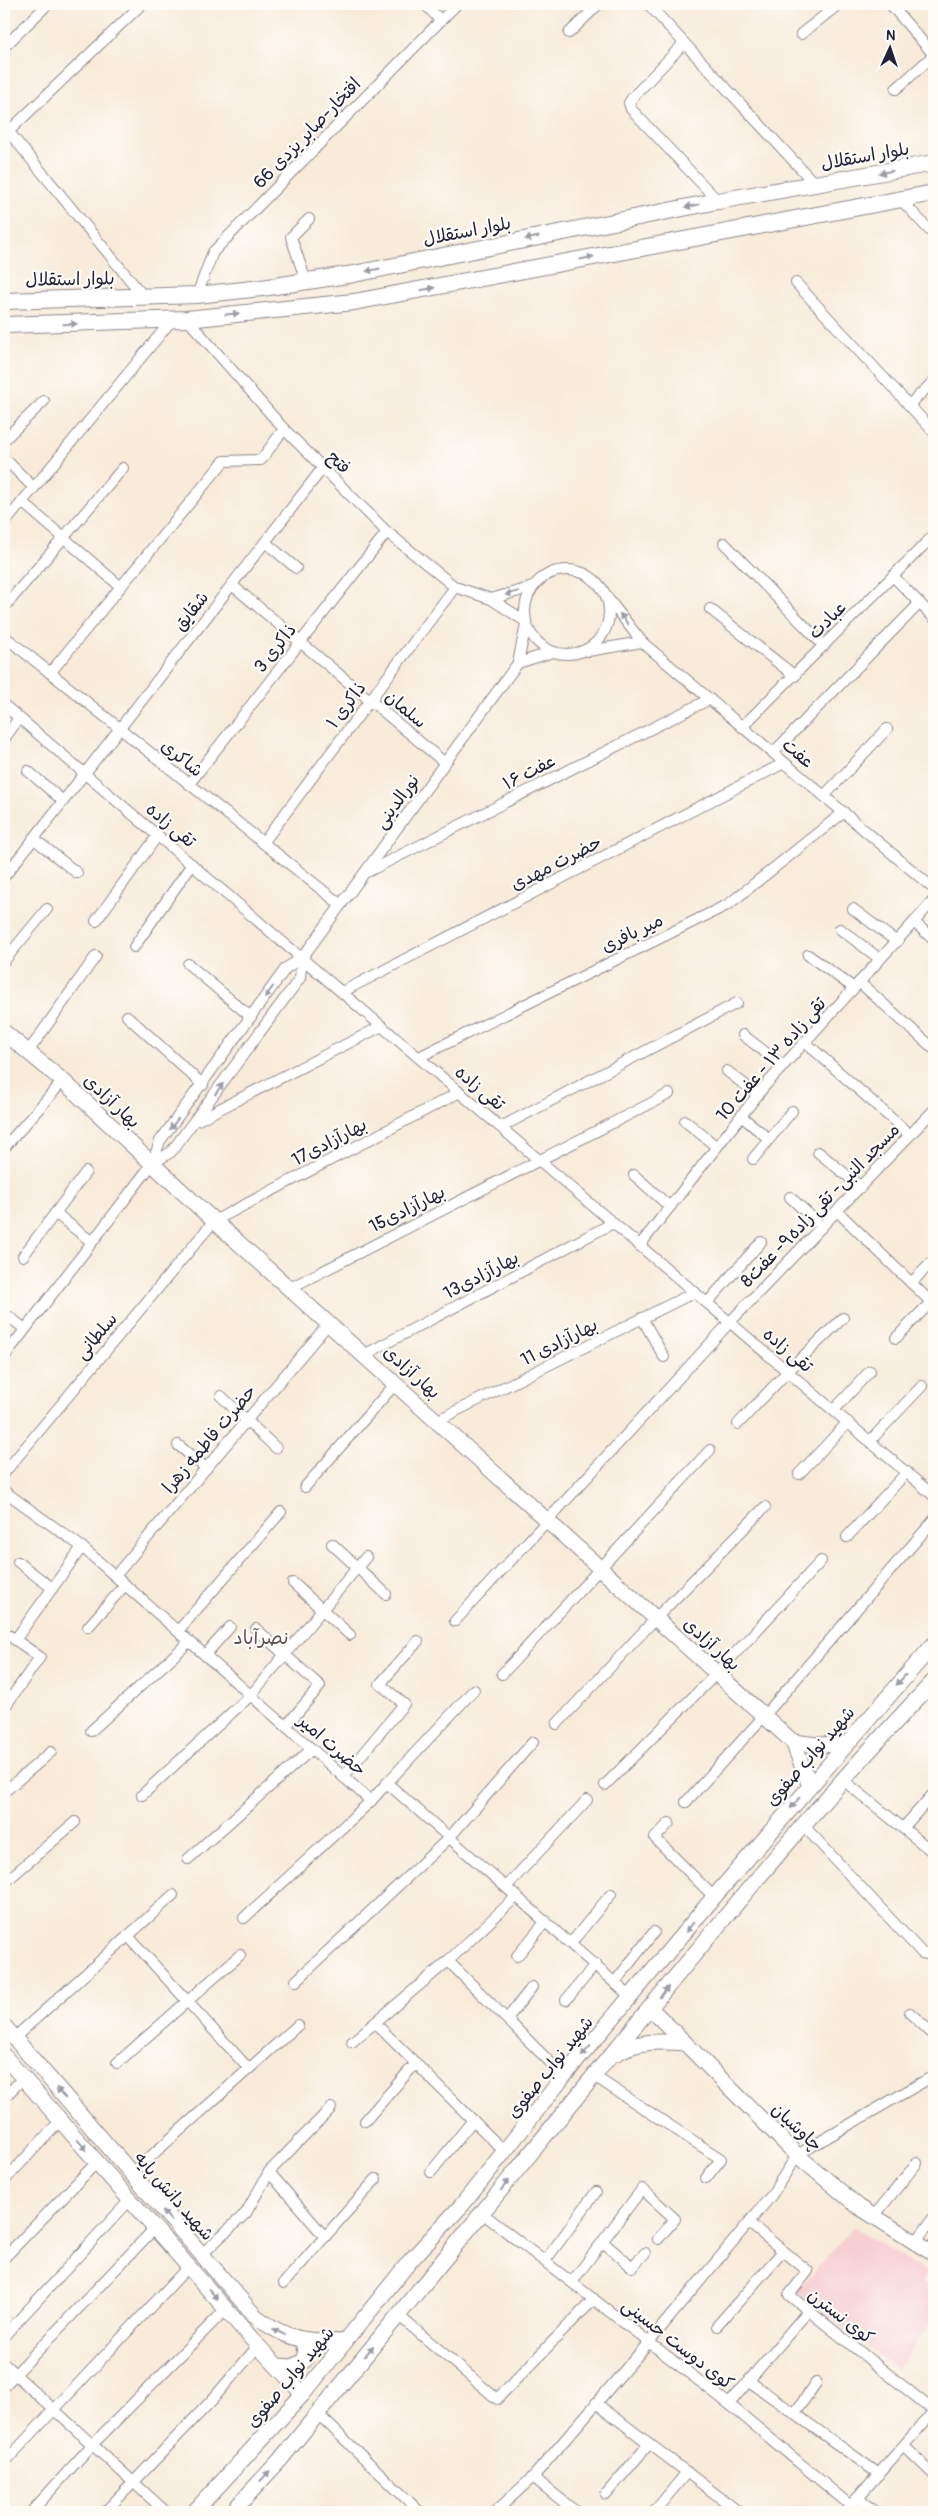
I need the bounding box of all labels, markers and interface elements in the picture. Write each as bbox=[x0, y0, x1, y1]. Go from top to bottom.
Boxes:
north arrow bbox=[866, 22, 916, 72]
text: N bbox=[885, 27, 896, 44]
street label: افتخار-صابر یزدی 66 bbox=[249, 73, 366, 194]
street label: بلوار استقلال bbox=[819, 137, 911, 176]
one-way arrow bbox=[878, 169, 894, 177]
one-way arrow bbox=[684, 202, 699, 210]
street label: بلوار استقلال bbox=[421, 212, 513, 251]
one-way arrow bbox=[524, 235, 540, 243]
one-way arrow bbox=[580, 254, 595, 262]
street label: بلوار استقلال bbox=[25, 267, 115, 292]
one-way arrow bbox=[365, 267, 381, 275]
one-way arrow bbox=[420, 285, 436, 293]
one-way arrow bbox=[224, 310, 240, 318]
one-way arrow bbox=[62, 320, 78, 328]
street label: فتح bbox=[322, 446, 355, 479]
street label: شقایق bbox=[169, 587, 214, 636]
one-way arrow bbox=[504, 589, 519, 597]
street label: عبادت bbox=[803, 596, 851, 644]
one-way arrow bbox=[618, 613, 629, 626]
street label: ذاکری 3 bbox=[249, 619, 302, 677]
street label: ذاکری ۱ bbox=[321, 677, 371, 733]
street label: سلمان bbox=[380, 685, 431, 733]
street label: عفت bbox=[777, 733, 818, 773]
street label: شاکری bbox=[156, 734, 207, 782]
street label: عفت ۱۶ bbox=[499, 750, 559, 795]
street label: نورالدینی bbox=[370, 769, 425, 834]
street label: تقی زاده bbox=[141, 798, 201, 854]
street label: حضرت مهدی bbox=[507, 831, 606, 896]
street label: میر بافری bbox=[598, 909, 667, 958]
one-way arrow bbox=[264, 985, 274, 999]
street label: تقی زاده ۱۳ - عفت 10 bbox=[711, 992, 832, 1126]
street label: تقی زاده bbox=[450, 1061, 510, 1117]
street label: بهار آزادی bbox=[78, 1069, 145, 1133]
one-way arrow bbox=[213, 1083, 224, 1096]
street label: بهارآزادی17 bbox=[288, 1113, 371, 1172]
one-way arrow bbox=[168, 1117, 179, 1130]
street label: مسجد النبی- تقی زاده۹- عفت8 bbox=[736, 1118, 905, 1292]
street label: بهارآزادی15 bbox=[365, 1181, 449, 1238]
street label: بهارآزادی13 bbox=[439, 1246, 523, 1305]
street label: سلطانی bbox=[70, 1308, 123, 1364]
street label: بهارآزادی 11 bbox=[517, 1313, 602, 1372]
street label: تقی زاده bbox=[758, 1323, 818, 1379]
street label: بهار آزادی bbox=[378, 1341, 445, 1404]
street label: حضرت فاطمه زهرا bbox=[157, 1380, 261, 1498]
street label: بهار آزادی bbox=[678, 1613, 745, 1676]
district label: نصرآباد bbox=[233, 1626, 289, 1650]
one-way arrow bbox=[896, 1674, 907, 1687]
street label: شهید نواب صفوی bbox=[761, 1701, 860, 1811]
street label: حضرت امیر bbox=[291, 1708, 371, 1781]
one-way arrow bbox=[790, 1797, 801, 1809]
one-way arrow bbox=[685, 1921, 696, 1933]
one-way arrow bbox=[658, 1986, 669, 1999]
street label: شهید نواب صفوی bbox=[502, 2011, 599, 2123]
one-way arrow bbox=[580, 2045, 591, 2058]
one-way arrow bbox=[55, 2087, 67, 2099]
street label: چاوشیان bbox=[766, 2098, 827, 2157]
one-way arrow bbox=[77, 2138, 88, 2151]
street label: شهید دانش پایه bbox=[129, 2147, 219, 2246]
one-way arrow bbox=[500, 2179, 511, 2192]
one-way arrow bbox=[162, 2210, 173, 2222]
street label: کوی نسترن bbox=[803, 2283, 879, 2350]
one-way arrow bbox=[207, 2287, 218, 2300]
street label: کوی دوست حسینی bbox=[617, 2294, 739, 2395]
street label: شهید نواب صفوی bbox=[241, 2322, 339, 2433]
one-way arrow bbox=[272, 2328, 286, 2336]
one-way arrow bbox=[363, 2345, 374, 2358]
one-way arrow bbox=[259, 2471, 271, 2483]

